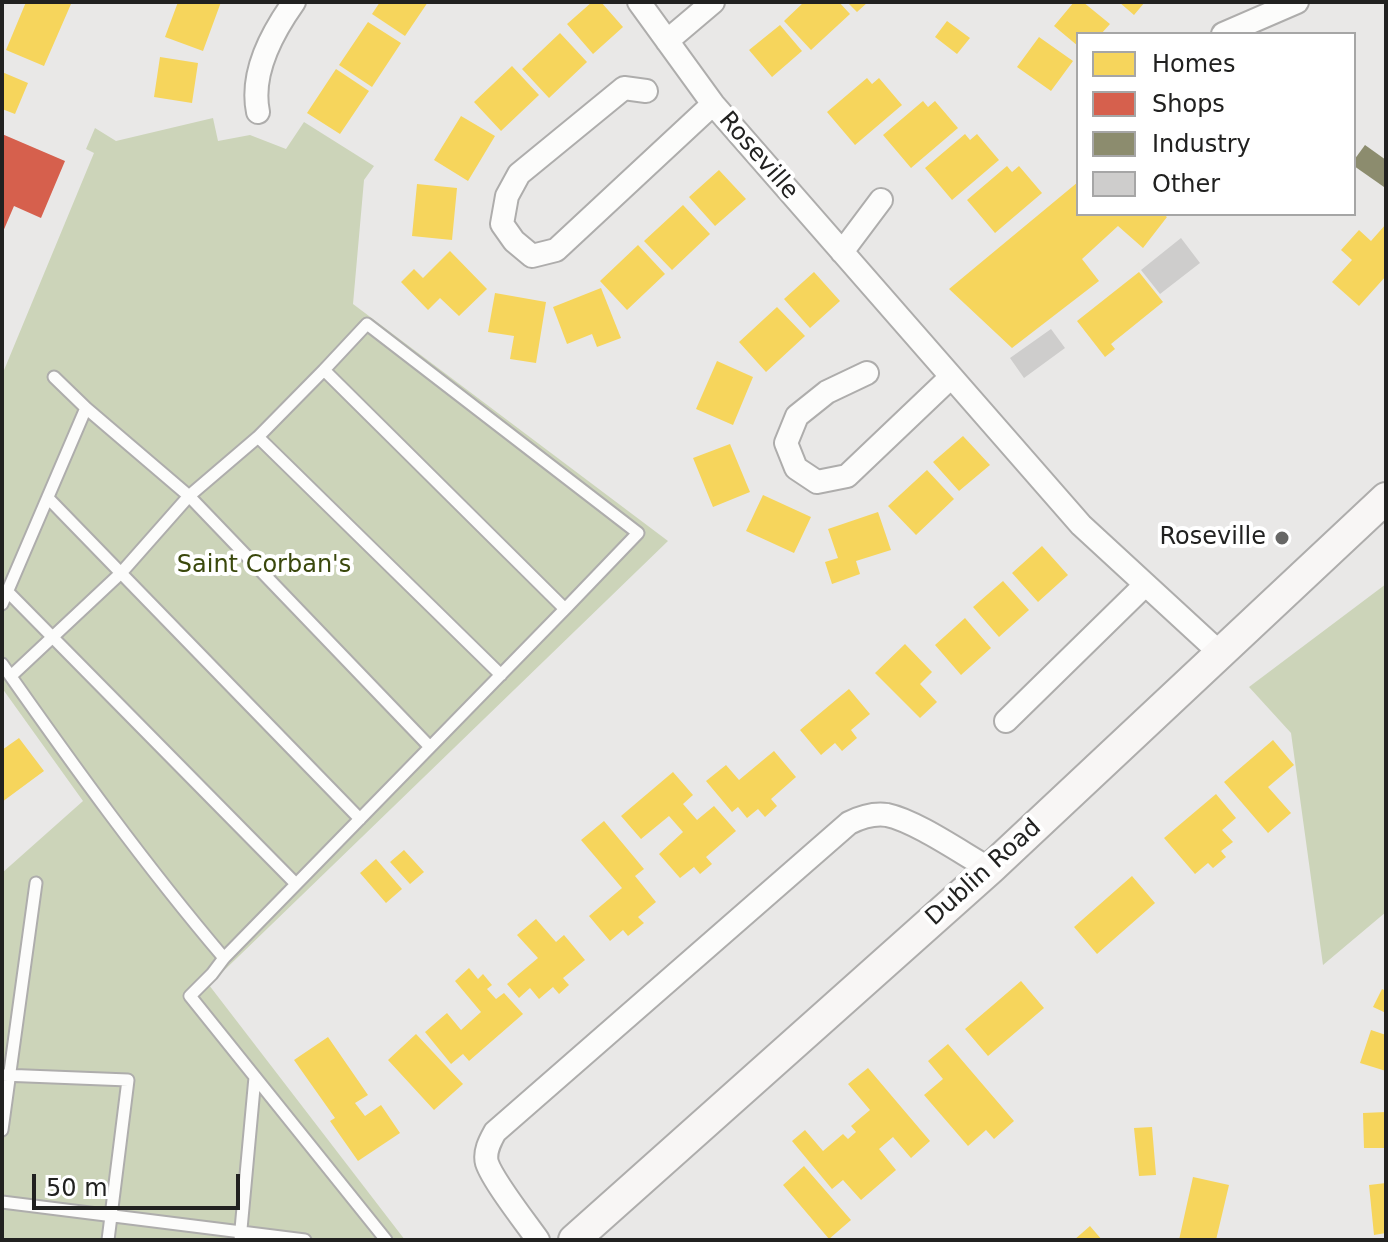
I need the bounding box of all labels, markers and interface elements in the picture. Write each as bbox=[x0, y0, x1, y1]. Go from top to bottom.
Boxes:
legend bbox=[1076, 32, 1356, 216]
text: Homes bbox=[1152, 50, 1235, 78]
text: Shops bbox=[1152, 90, 1225, 118]
street label: Roseville bbox=[712, 106, 804, 206]
text: Industry bbox=[1152, 130, 1251, 158]
text: Other bbox=[1152, 170, 1220, 198]
place label: Roseville bbox=[1159, 524, 1266, 552]
marker: Roseville bbox=[1273, 529, 1291, 547]
park label: Saint Corban's bbox=[177, 552, 351, 580]
street label: Dublin Road bbox=[920, 814, 1048, 932]
scale bar bbox=[36, 1158, 244, 1208]
text: 50 m bbox=[46, 1174, 108, 1202]

